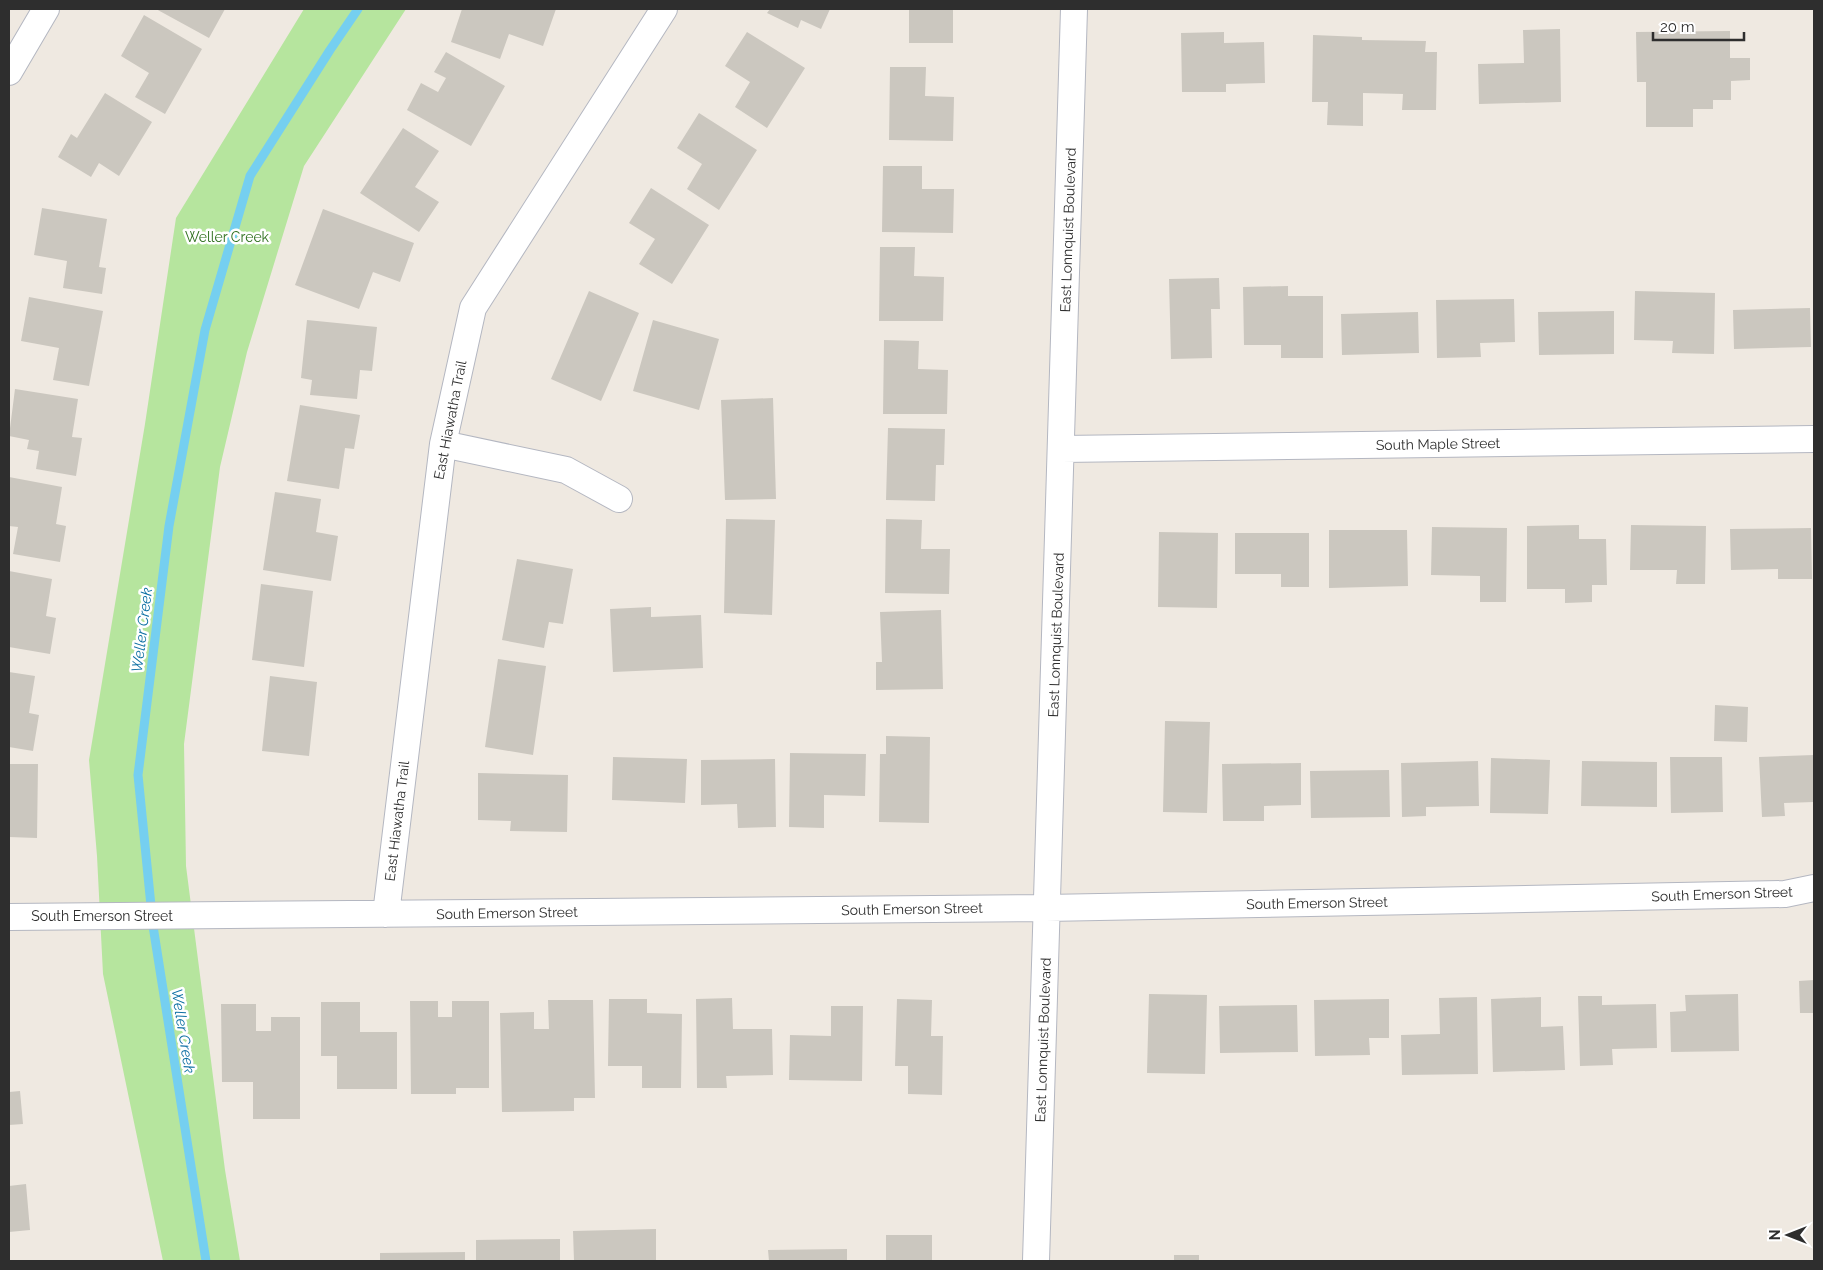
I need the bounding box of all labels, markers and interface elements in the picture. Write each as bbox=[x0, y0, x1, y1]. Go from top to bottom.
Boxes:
scale bar bbox=[1653, 10, 1744, 42]
text: 20 m bbox=[1660, 18, 1695, 36]
street label: East Lonnquist Boulevard bbox=[1057, 147, 1079, 313]
park label: Weller Creek bbox=[185, 229, 270, 245]
street label: East Hiawatha Trail bbox=[431, 359, 469, 481]
street label: South Maple Street bbox=[1376, 435, 1501, 453]
street label: East Lonnquist Boulevard bbox=[1045, 552, 1067, 718]
water label: Weller Creek bbox=[128, 587, 156, 673]
street label: East Hiawatha Trail bbox=[382, 760, 412, 882]
street label: South Emerson Street bbox=[1651, 884, 1793, 904]
street label: South Emerson Street bbox=[1246, 894, 1388, 912]
street label: South Emerson Street bbox=[841, 900, 983, 918]
street label: South Emerson Street bbox=[436, 904, 578, 922]
street label: South Emerson Street bbox=[31, 908, 173, 924]
street label: East Lonnquist Boulevard bbox=[1032, 957, 1054, 1123]
water label: Weller Creek bbox=[167, 987, 199, 1075]
north arrow bbox=[1763, 1210, 1813, 1260]
text: N bbox=[1767, 1230, 1783, 1240]

